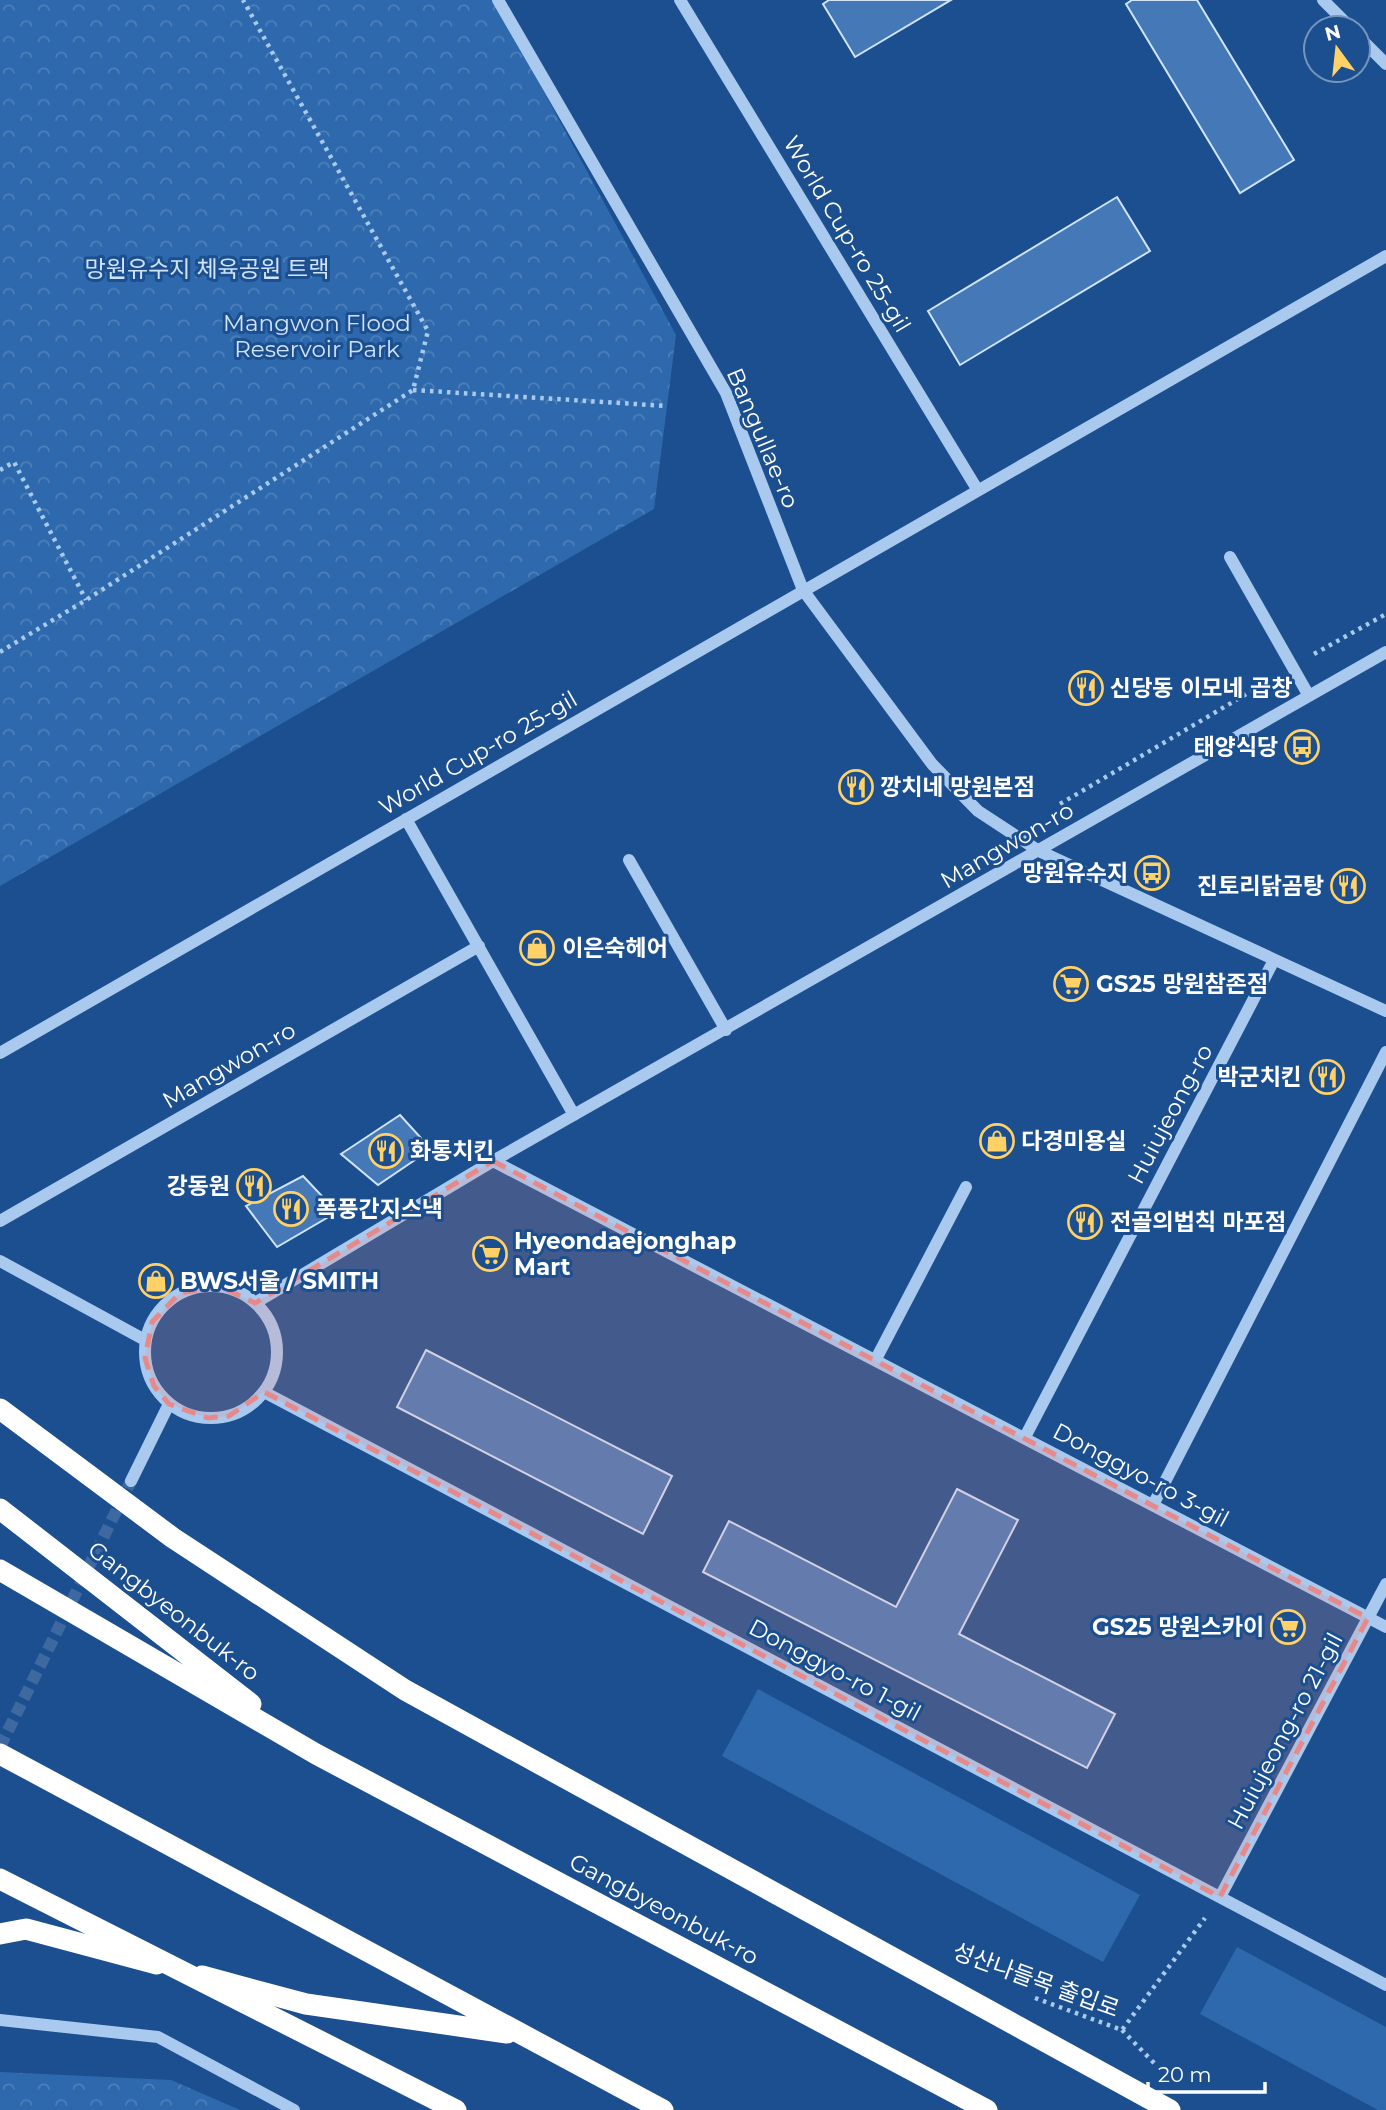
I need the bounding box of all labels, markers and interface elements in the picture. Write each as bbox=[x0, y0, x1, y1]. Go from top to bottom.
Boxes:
north arrow bbox=[1302, 14, 1372, 84]
text: N bbox=[1322, 20, 1343, 46]
street label: World Cup-ro 25-gil bbox=[777, 131, 917, 337]
park label: 망원유수지 체육공원 트랙 bbox=[85, 255, 329, 283]
park label: Mangwon Flood Reservoir Park bbox=[223, 309, 411, 363]
street label: Bangullae-ro bbox=[721, 364, 805, 512]
restaurant icon: 신당동 이모네 곱창 bbox=[1067, 669, 1105, 707]
place label: 신당동 이모네 곱창 bbox=[1110, 674, 1292, 702]
street label: World Cup-ro 25-gil bbox=[374, 685, 582, 821]
bus stop icon: 태양식당 bbox=[1283, 728, 1321, 766]
place label: 태양식당 bbox=[1193, 733, 1278, 761]
restaurant icon: 깡치네 망원본점 bbox=[837, 768, 875, 806]
place label: 깡치네 망원본점 bbox=[880, 773, 1035, 801]
street label: Mangwon-ro bbox=[936, 796, 1078, 894]
bus stop icon: 망원유수지 bbox=[1133, 854, 1171, 892]
place label: 망원유수지 bbox=[1022, 859, 1128, 887]
restaurant icon: 진토리닭곰탕 bbox=[1329, 867, 1367, 905]
place label: 진토리닭곰탕 bbox=[1197, 872, 1324, 900]
shop icon: 이은숙헤어 bbox=[518, 929, 556, 967]
place label: 이은숙헤어 bbox=[562, 934, 668, 962]
supermarket icon: GS25 망원참존점 bbox=[1052, 965, 1090, 1003]
place label: GS25 망원참존점 bbox=[1096, 970, 1268, 998]
street label: Mangwon-ro bbox=[158, 1016, 300, 1114]
street label: Huiujeong-ro bbox=[1122, 1040, 1218, 1188]
restaurant icon: 박군치킨 bbox=[1308, 1058, 1346, 1096]
place label: 박군치킨 bbox=[1217, 1063, 1302, 1091]
shop icon: 다경미용실 bbox=[978, 1122, 1016, 1160]
place label: 다경미용실 bbox=[1021, 1127, 1127, 1155]
restaurant icon: 화통치킨 bbox=[367, 1132, 405, 1170]
place label: 화통치킨 bbox=[410, 1137, 495, 1165]
restaurant icon: 강동원 bbox=[235, 1167, 273, 1205]
place label: 강동원 bbox=[167, 1172, 230, 1200]
restaurant icon: 폭풍간지스낵 bbox=[272, 1190, 310, 1228]
place label: 폭풍간지스낵 bbox=[316, 1195, 443, 1223]
restaurant icon: 전골의법칙 마포점 bbox=[1066, 1203, 1104, 1241]
place label: 전골의법칙 마포점 bbox=[1110, 1208, 1286, 1236]
place label: Hyeondaejonghap Mart bbox=[514, 1227, 736, 1281]
supermarket icon: Hyeondaejonghap Mart bbox=[471, 1235, 509, 1273]
shop icon: BWS서울 / SMITH bbox=[137, 1262, 175, 1300]
place label: BWS서울 / SMITH bbox=[180, 1267, 379, 1295]
street label: Donggyo-ro 3-gil bbox=[1048, 1417, 1234, 1533]
street label: Gangbyeonbuk-ro bbox=[83, 1535, 265, 1687]
supermarket icon: GS25 망원스카이 bbox=[1269, 1608, 1307, 1646]
street label: Donggyo-ro 1-gil bbox=[744, 1613, 926, 1727]
place label: GS25 망원스카이 bbox=[1092, 1613, 1264, 1641]
street label: Huiujeong-ro 21-gil bbox=[1221, 1628, 1349, 1834]
street label: Gangbyeonbuk-ro bbox=[565, 1847, 763, 1971]
street label: 성산나들목 출입로 bbox=[949, 1937, 1123, 2023]
scale bar bbox=[1148, 2050, 1265, 2094]
text: 20 m bbox=[1158, 2062, 1212, 2087]

